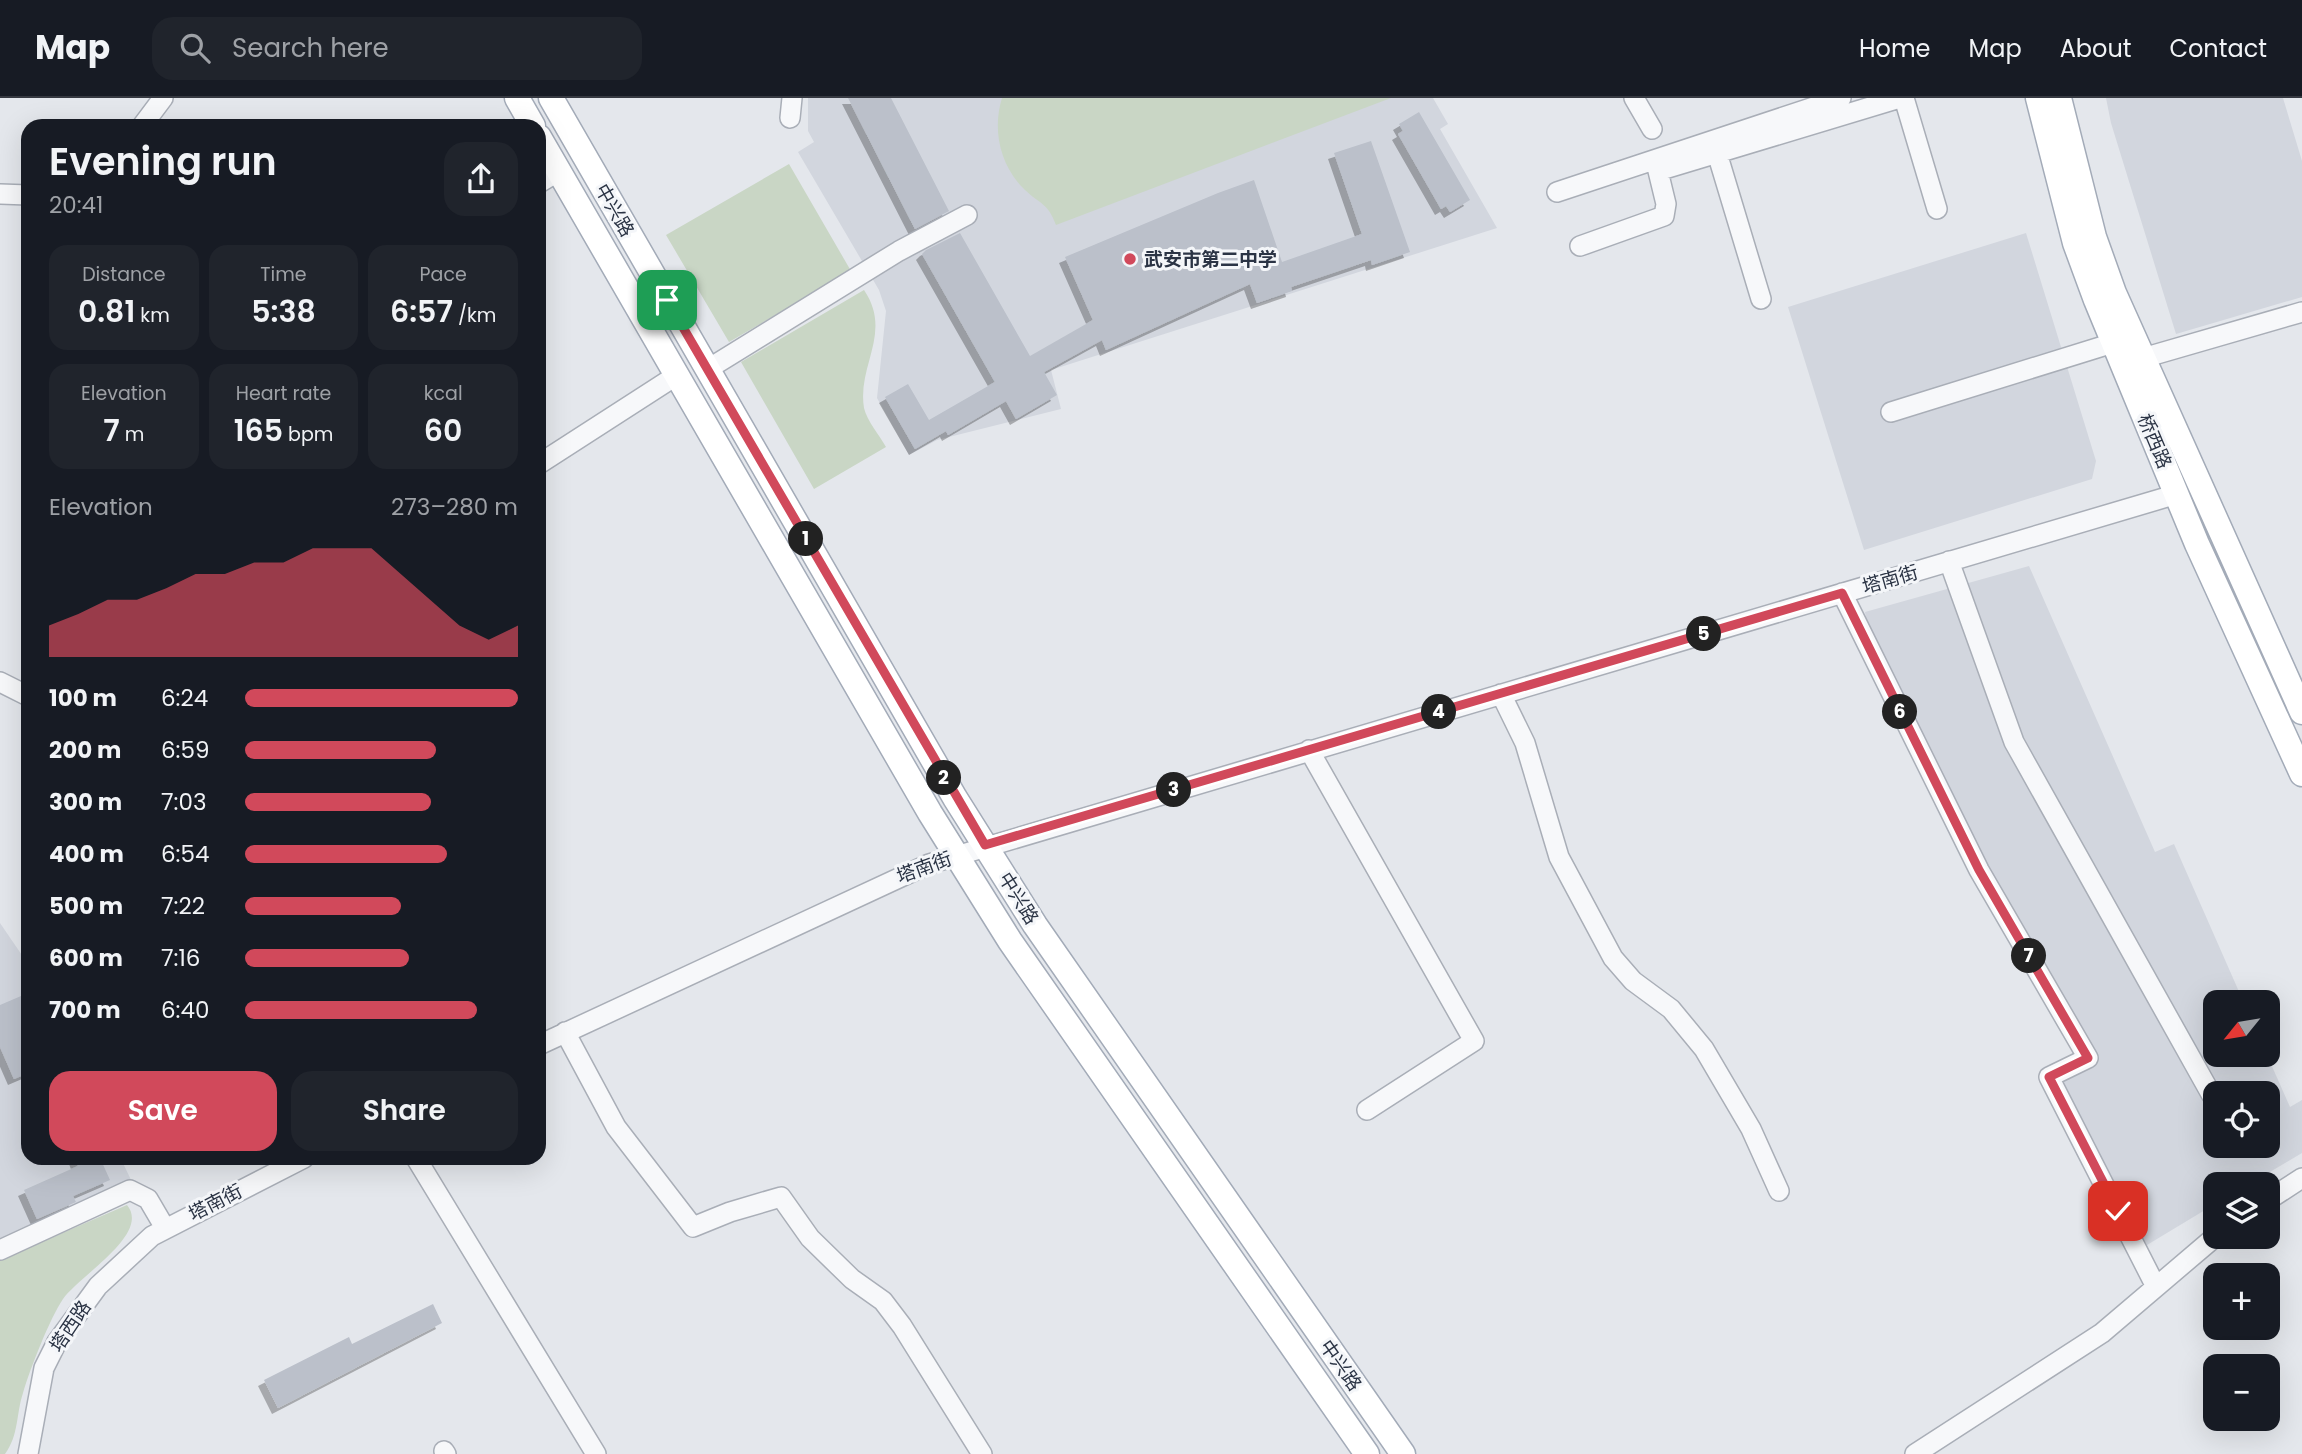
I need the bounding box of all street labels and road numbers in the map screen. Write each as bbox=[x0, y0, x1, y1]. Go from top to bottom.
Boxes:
street label: 中兴路 bbox=[589, 179, 641, 242]
street label: 桥西路 bbox=[2131, 410, 2178, 473]
street label: 塔南街 bbox=[1859, 559, 1921, 600]
street label: 塔南街 bbox=[893, 845, 956, 890]
street label: 中兴路 bbox=[992, 867, 1045, 930]
street label: 塔南街 bbox=[184, 1177, 247, 1227]
street label: 塔西路 bbox=[43, 1295, 98, 1357]
street label: 中兴路 bbox=[1313, 1334, 1368, 1396]

